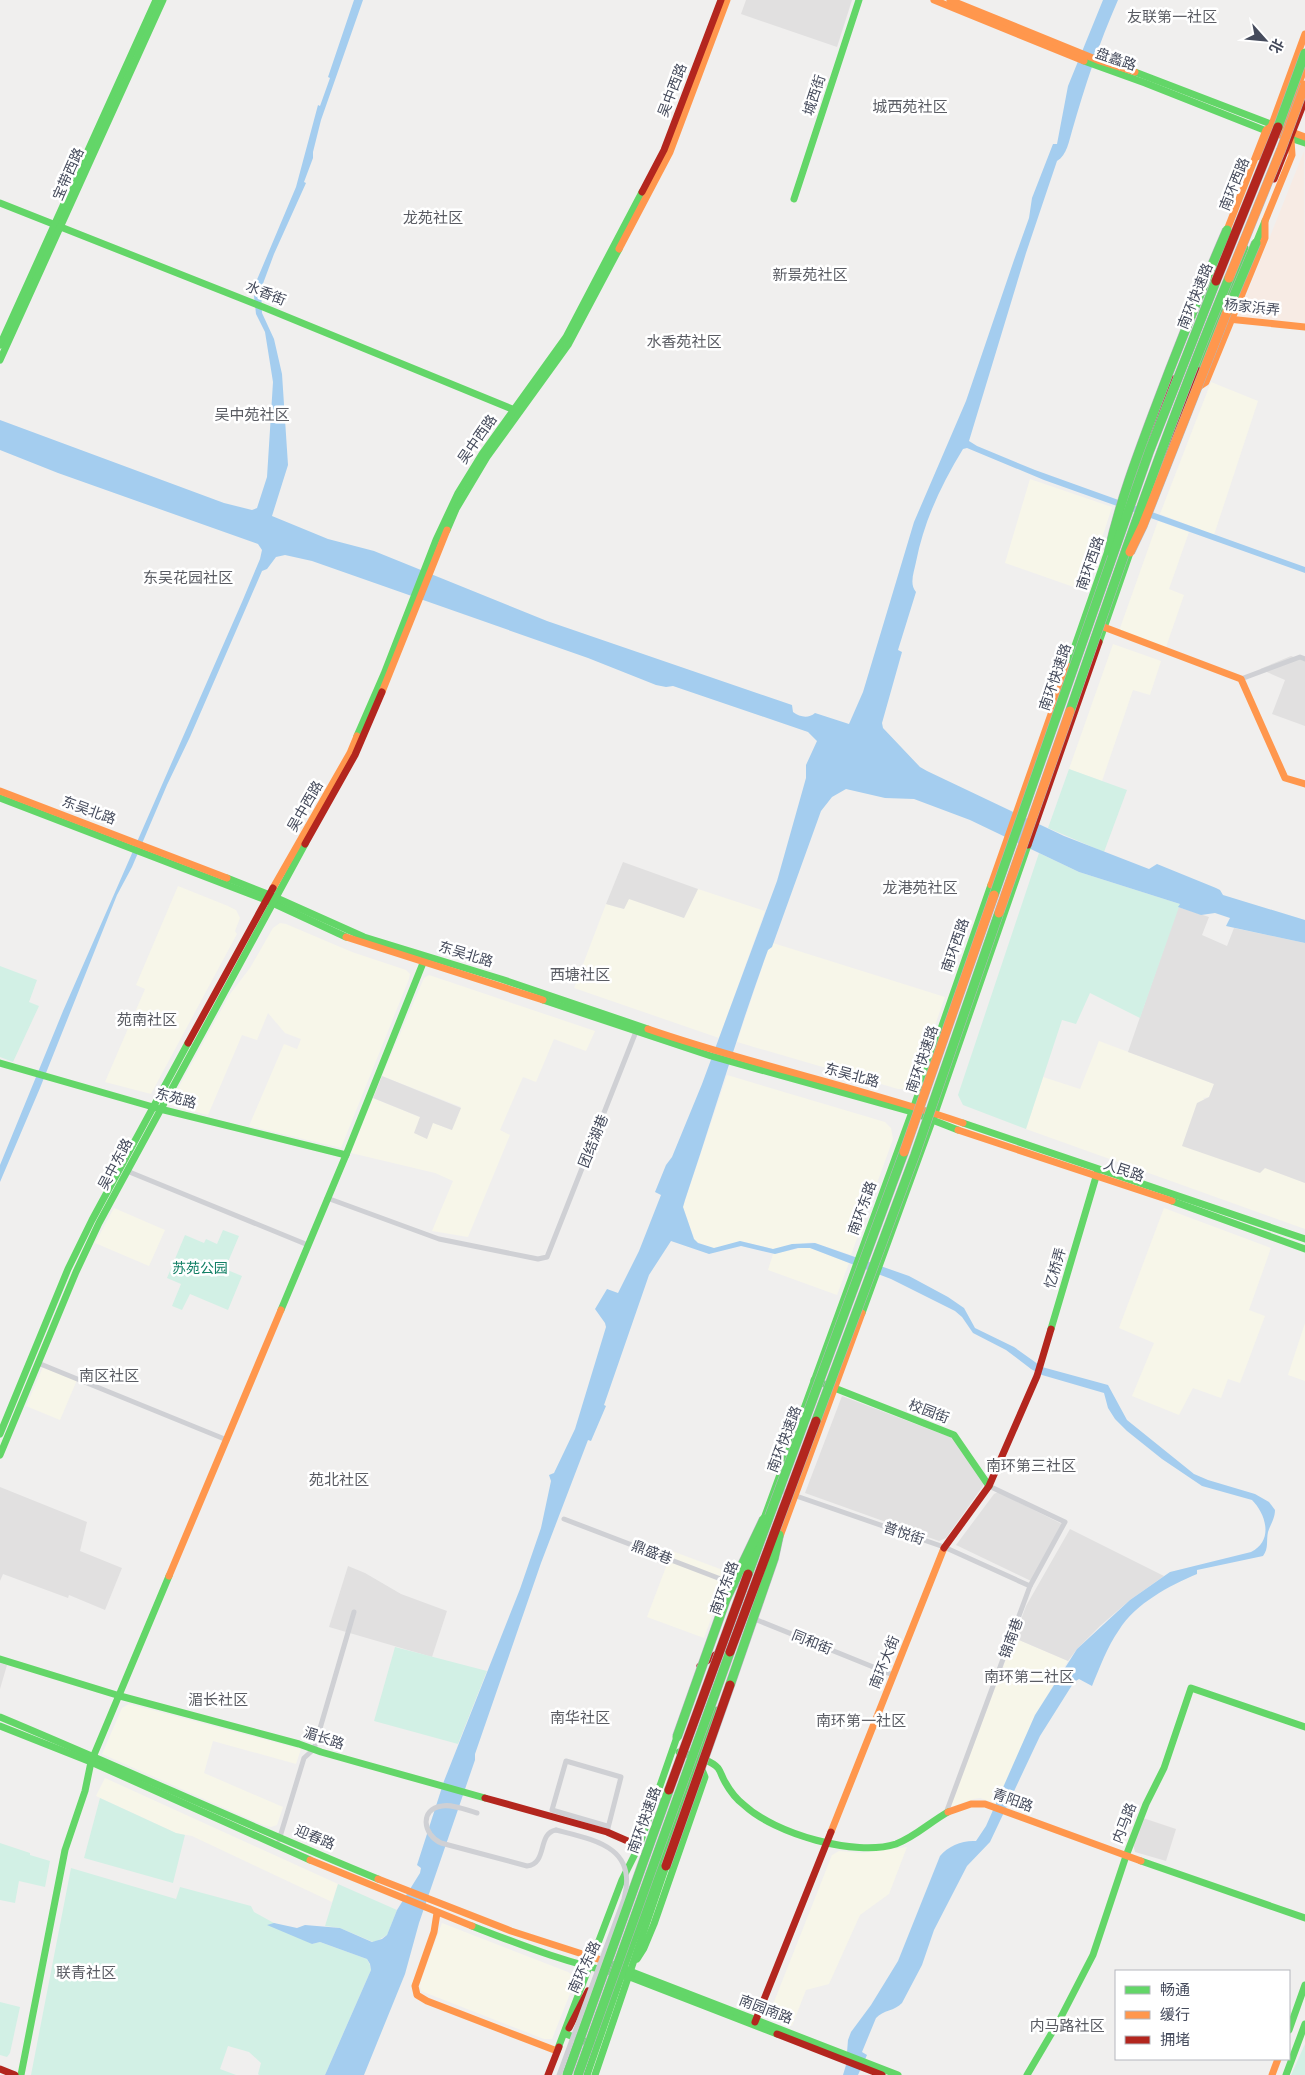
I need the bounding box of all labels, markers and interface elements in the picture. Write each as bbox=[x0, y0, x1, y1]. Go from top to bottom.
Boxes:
district label: 友联第一社区 bbox=[1127, 7, 1217, 28]
north arrow bbox=[1240, 15, 1290, 65]
text: 北 bbox=[1264, 35, 1288, 56]
street label: 盘蠡路 bbox=[1093, 44, 1139, 76]
street label: 吴中西路 bbox=[654, 61, 692, 120]
street label: 城西街 bbox=[799, 72, 831, 118]
district label: 城西苑社区 bbox=[872, 97, 948, 118]
street label: 宝带西路 bbox=[48, 145, 89, 204]
street label: 南环西路 bbox=[1215, 155, 1255, 214]
district label: 龙苑社区 bbox=[403, 208, 463, 229]
street label: 南环快速路 bbox=[1174, 260, 1218, 333]
district label: 新景苑社区 bbox=[772, 265, 848, 286]
street label: 水香街 bbox=[242, 277, 289, 311]
street label: 杨家浜弄 bbox=[1223, 295, 1281, 321]
district label: 水香苑社区 bbox=[646, 332, 722, 353]
district label: 吴中苑社区 bbox=[214, 405, 290, 426]
street label: 吴中西路 bbox=[454, 411, 502, 468]
street label: 南环西路 bbox=[1072, 534, 1110, 593]
district label: 东吴花园社区 bbox=[143, 568, 233, 589]
street label: 南环快速路 bbox=[1035, 641, 1077, 714]
street label: 吴中西路 bbox=[283, 777, 329, 836]
street label: 东吴北路 bbox=[59, 792, 118, 830]
district label: 龙港苑社区 bbox=[882, 878, 958, 899]
street label: 南环西路 bbox=[937, 916, 975, 975]
street label: 东吴北路 bbox=[436, 937, 495, 973]
district label: 西塘社区 bbox=[550, 965, 610, 986]
district label: 苑南社区 bbox=[117, 1010, 177, 1031]
street label: 南环快速路 bbox=[902, 1023, 944, 1096]
street label: 东吴北路 bbox=[822, 1059, 881, 1093]
street label: 东苑路 bbox=[153, 1084, 199, 1114]
street label: 团结湖巷 bbox=[574, 1112, 614, 1171]
street label: 吴中东路 bbox=[94, 1135, 138, 1194]
street label: 人民路 bbox=[1101, 1155, 1147, 1187]
street label: 南环东路 bbox=[844, 1179, 882, 1238]
street label: 忆桥弄 bbox=[1041, 1245, 1071, 1291]
park label: 苏苑公园 bbox=[172, 1259, 228, 1279]
district label: 南区社区 bbox=[79, 1366, 139, 1387]
street label: 校园街 bbox=[905, 1395, 952, 1429]
street label: 南环快速路 bbox=[763, 1403, 807, 1476]
district label: 南环第三社区 bbox=[986, 1456, 1076, 1477]
district label: 苑北社区 bbox=[309, 1470, 369, 1491]
street label: 普悦街 bbox=[881, 1518, 927, 1550]
street label: 鼎盛巷 bbox=[628, 1536, 675, 1570]
street label: 南环东路 bbox=[706, 1559, 744, 1618]
street label: 锦南巷 bbox=[995, 1615, 1029, 1661]
street label: 同和街 bbox=[788, 1626, 835, 1660]
street label: 南环大街 bbox=[865, 1633, 905, 1692]
district label: 南环第二社区 bbox=[984, 1667, 1074, 1688]
district label: 湄长社区 bbox=[188, 1690, 248, 1711]
district label: 南华社区 bbox=[550, 1708, 610, 1729]
district label: 南环第一社区 bbox=[816, 1711, 906, 1732]
street label: 湄长路 bbox=[301, 1723, 347, 1755]
street label: 南环快速路 bbox=[624, 1784, 666, 1857]
street label: 青阳路 bbox=[990, 1784, 1036, 1818]
street label: 内马路 bbox=[1108, 1800, 1142, 1847]
street label: 迎春路 bbox=[291, 1821, 338, 1855]
street label: 南环东路 bbox=[564, 1938, 606, 1997]
district label: 联青社区 bbox=[56, 1963, 116, 1984]
legend bbox=[1115, 1970, 1290, 2060]
text: 畅通 bbox=[1160, 1980, 1190, 2001]
street label: 南园南路 bbox=[736, 1991, 795, 2029]
text: 缓行 bbox=[1160, 2005, 1190, 2026]
district label: 内马路社区 bbox=[1029, 2016, 1105, 2037]
text: 拥堵 bbox=[1160, 2030, 1190, 2051]

